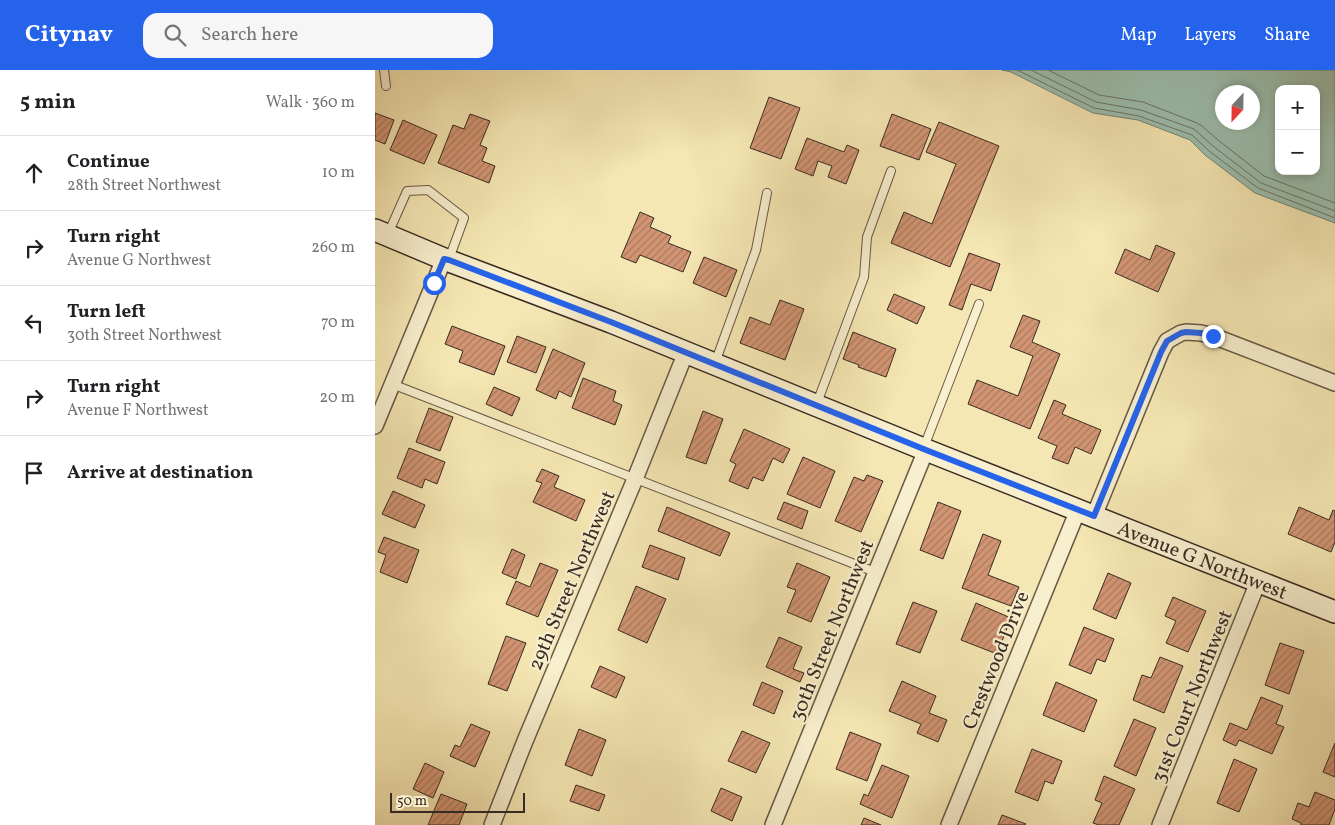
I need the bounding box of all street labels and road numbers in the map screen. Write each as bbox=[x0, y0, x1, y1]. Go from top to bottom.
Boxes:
street label: 29th Street Northwest bbox=[522, 487, 623, 675]
street label: Avenue G Northwest bbox=[1113, 515, 1291, 608]
street label: 30th Street Northwest bbox=[784, 536, 882, 726]
street label: Crestwood Drive bbox=[956, 587, 1037, 734]
street label: 31st Court Northwest bbox=[1145, 606, 1240, 787]

